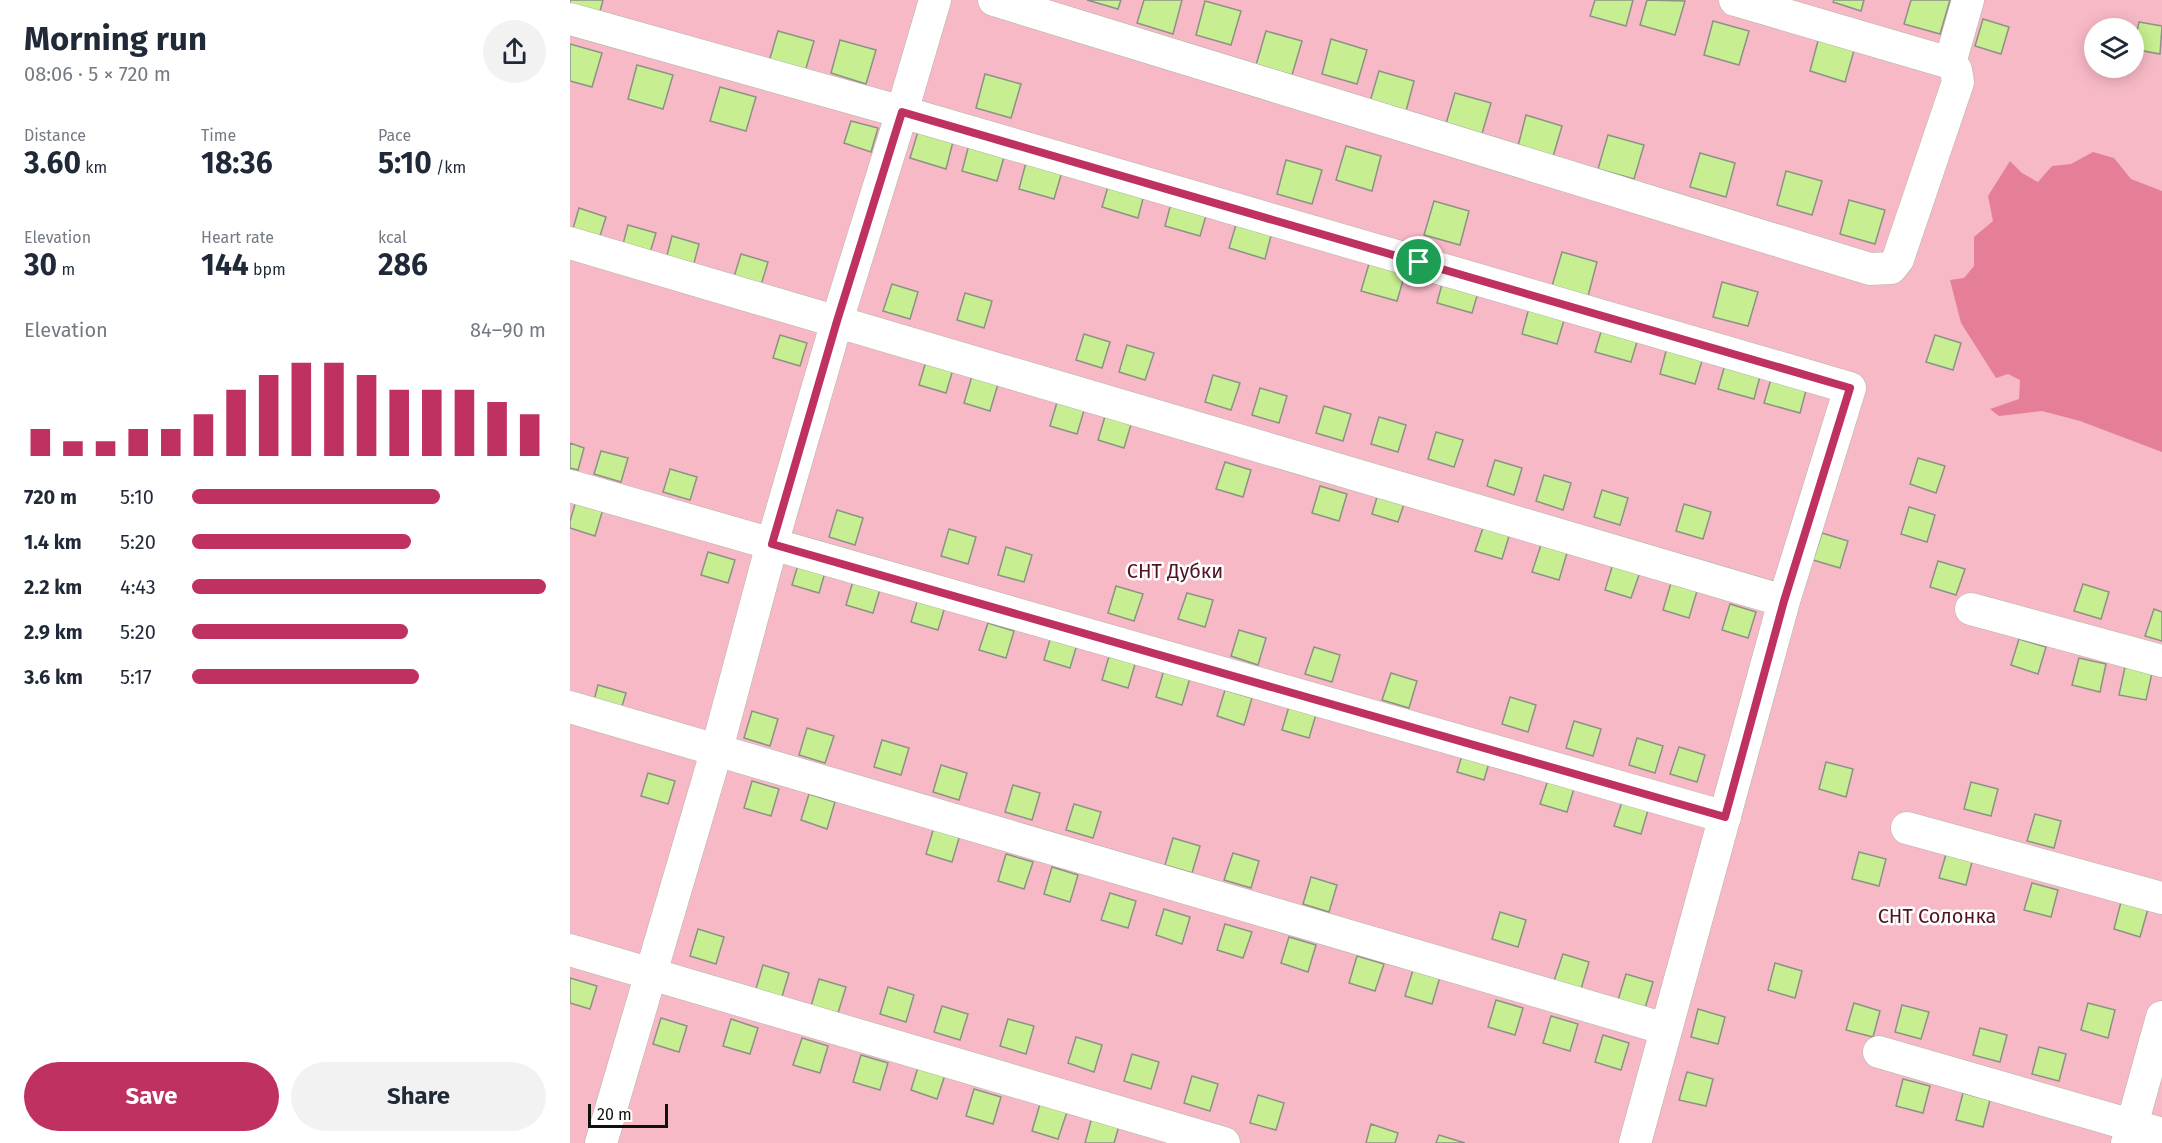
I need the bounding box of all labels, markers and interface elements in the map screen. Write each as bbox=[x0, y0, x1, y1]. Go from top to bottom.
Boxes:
map controls bbox=[2084, 18, 2144, 78]
button: layers bbox=[2084, 18, 2144, 78]
text: Morning run bbox=[24, 19, 207, 59]
button: share bbox=[483, 20, 546, 83]
text: 08:06 · 5 × 720 m bbox=[24, 62, 171, 86]
text: Distance bbox=[24, 126, 86, 145]
text: Time bbox=[201, 126, 236, 145]
text: Pace bbox=[378, 126, 411, 145]
text: 3.60 bbox=[24, 145, 81, 181]
text: 18:36 bbox=[201, 145, 273, 181]
text: 5:10 bbox=[378, 145, 432, 181]
text: km bbox=[81, 158, 107, 177]
text: /km bbox=[432, 158, 466, 177]
text: Elevation bbox=[24, 228, 91, 247]
text: Heart rate bbox=[201, 228, 274, 247]
text: kcal bbox=[378, 228, 407, 247]
pin bbox=[1393, 236, 1444, 287]
icon: arrive bbox=[1402, 245, 1435, 278]
text: 30 bbox=[24, 247, 57, 283]
text: 144 bbox=[201, 247, 249, 283]
text: 286 bbox=[378, 247, 428, 283]
text: m bbox=[57, 260, 75, 279]
text: bpm bbox=[249, 260, 286, 279]
text: Elevation bbox=[24, 318, 108, 342]
text: 84–90 m bbox=[470, 318, 546, 342]
text: 720 m bbox=[24, 485, 77, 509]
text: 5:10 bbox=[120, 485, 154, 509]
text: 1.4 km bbox=[24, 530, 82, 554]
text: 5:20 bbox=[120, 530, 156, 554]
park label: СНТ Дубки bbox=[1127, 559, 1223, 583]
text: 2.2 km bbox=[24, 575, 82, 599]
text: 4:43 bbox=[120, 575, 156, 599]
text: 2.9 km bbox=[24, 620, 83, 644]
text: 5:20 bbox=[120, 620, 156, 644]
text: 3.6 km bbox=[24, 665, 83, 689]
text: 5:17 bbox=[120, 665, 152, 689]
park label: СНТ Солонка bbox=[1878, 904, 1996, 928]
button: Save bbox=[24, 1062, 279, 1131]
button: Share bbox=[291, 1062, 546, 1131]
scale bar bbox=[588, 1101, 668, 1128]
text: 20 m bbox=[597, 1105, 632, 1124]

